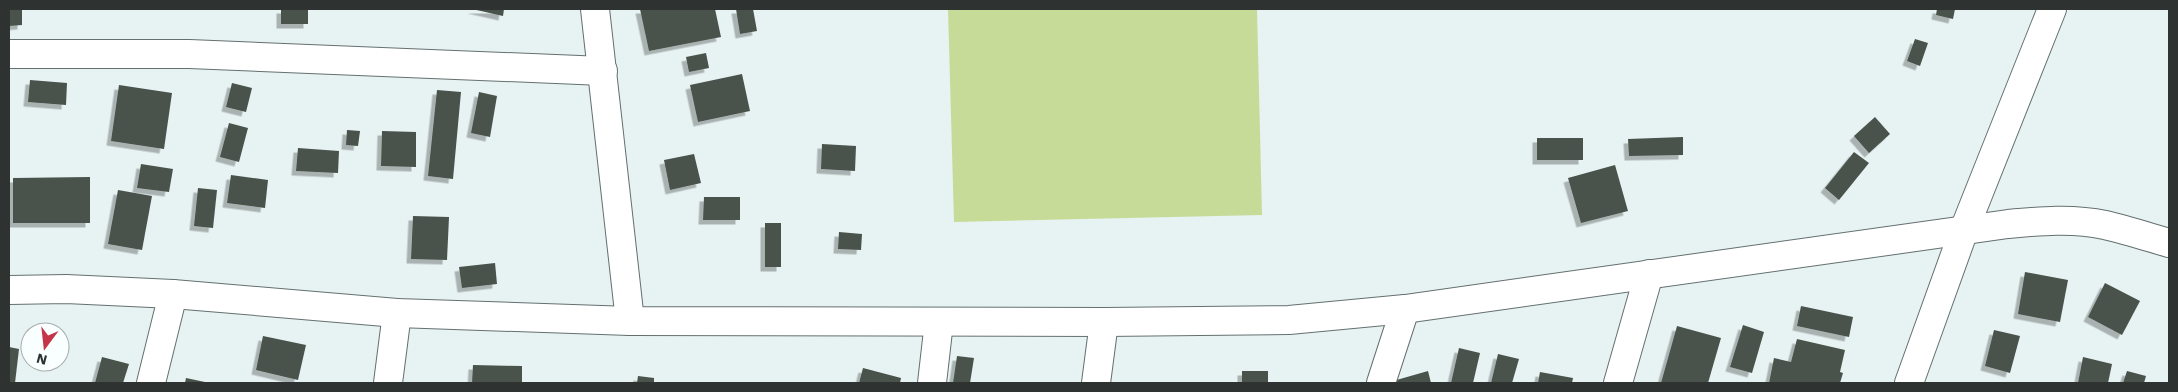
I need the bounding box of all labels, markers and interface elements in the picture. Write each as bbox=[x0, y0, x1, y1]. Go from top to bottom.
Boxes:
north arrow bbox=[20, 322, 70, 372]
text: N bbox=[35, 350, 49, 369]

